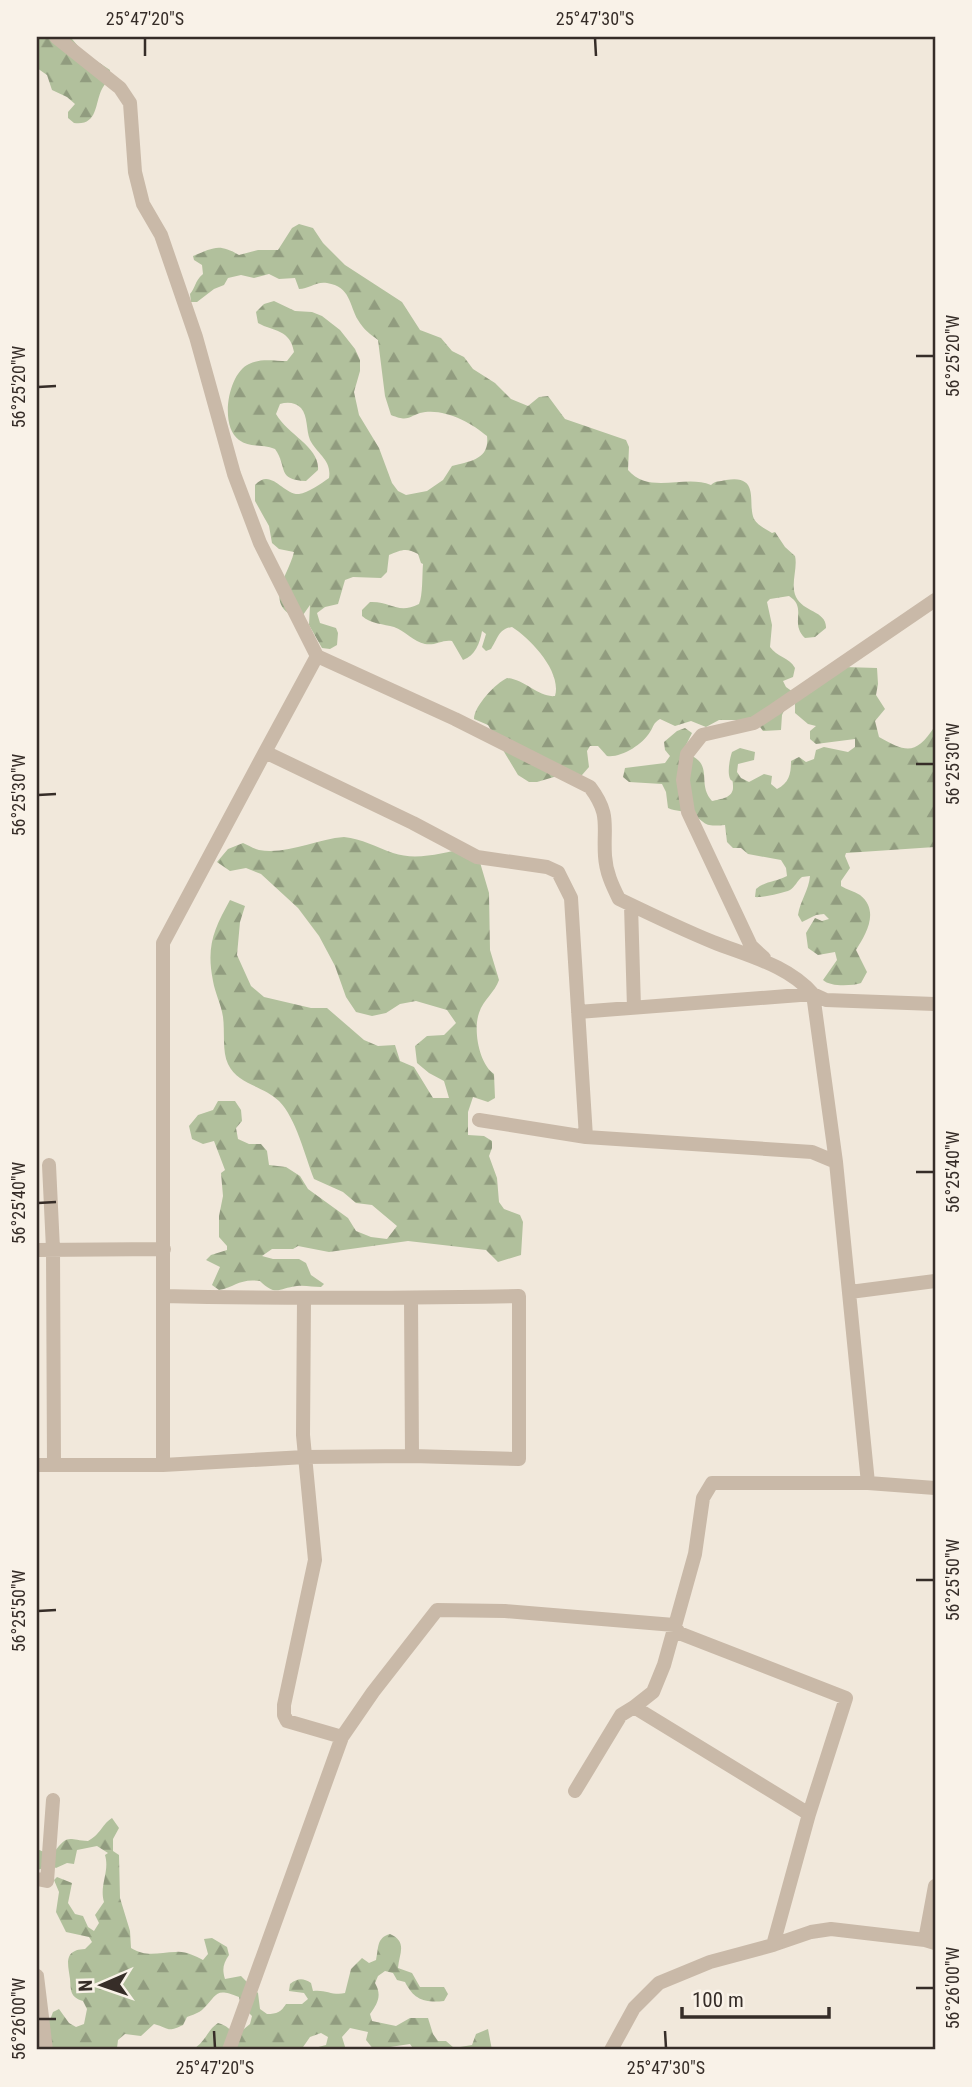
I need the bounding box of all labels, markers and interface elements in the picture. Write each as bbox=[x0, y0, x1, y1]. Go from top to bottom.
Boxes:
text: 25°47'20"S bbox=[106, 8, 184, 29]
text: 25°47'30"S bbox=[556, 8, 634, 29]
text: 56°25'20"W bbox=[942, 314, 963, 397]
text: 56°25'20"W bbox=[8, 345, 29, 428]
text: 56°25'30"W bbox=[942, 722, 963, 805]
text: 56°25'30"W bbox=[8, 753, 29, 836]
text: 56°25'40"W bbox=[942, 1130, 963, 1213]
text: 56°25'40"W bbox=[8, 1161, 29, 1244]
text: 56°25'50"W bbox=[942, 1538, 963, 1621]
text: 56°25'50"W bbox=[8, 1569, 29, 1652]
text: 56°26'00"W bbox=[942, 1946, 963, 2029]
north arrow bbox=[66, 1951, 136, 2021]
scale bar bbox=[682, 1975, 828, 2019]
text: 56°26'00"W bbox=[8, 1977, 29, 2060]
text: N bbox=[74, 1979, 97, 1992]
text: 100 m bbox=[692, 1988, 744, 2012]
text: 25°47'20"S bbox=[176, 2057, 254, 2078]
text: 25°47'30"S bbox=[627, 2057, 705, 2078]

